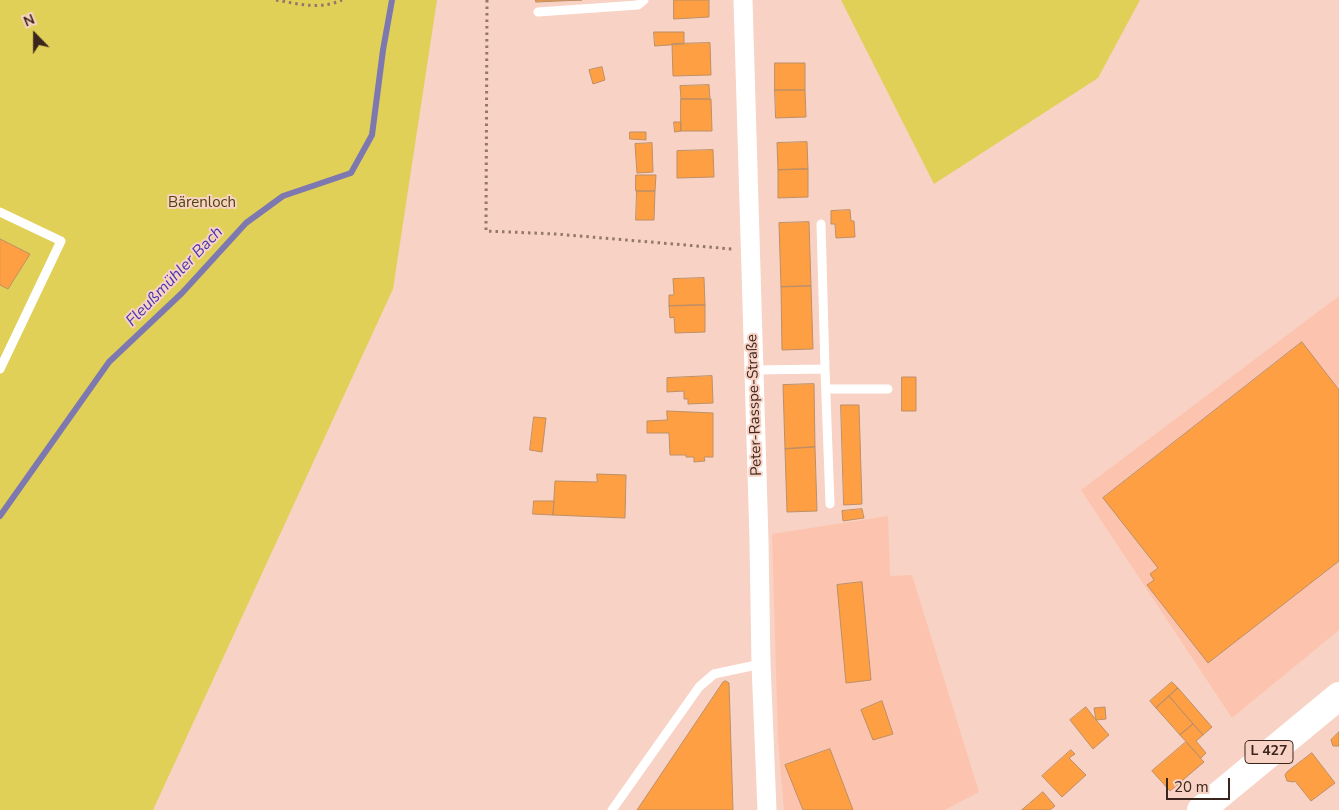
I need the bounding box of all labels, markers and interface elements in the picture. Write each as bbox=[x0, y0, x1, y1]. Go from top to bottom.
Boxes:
north arrow bbox=[10, 10, 60, 60]
text: N bbox=[21, 10, 38, 31]
park label: Bärenloch bbox=[168, 194, 236, 212]
water label: Fleußmühler Bach bbox=[122, 223, 228, 331]
street label: Peter-Rasspe-Straße bbox=[744, 334, 766, 476]
road number: L 427 bbox=[1245, 740, 1293, 764]
scale bar bbox=[1169, 768, 1233, 800]
text: 20 m bbox=[1174, 777, 1209, 797]

